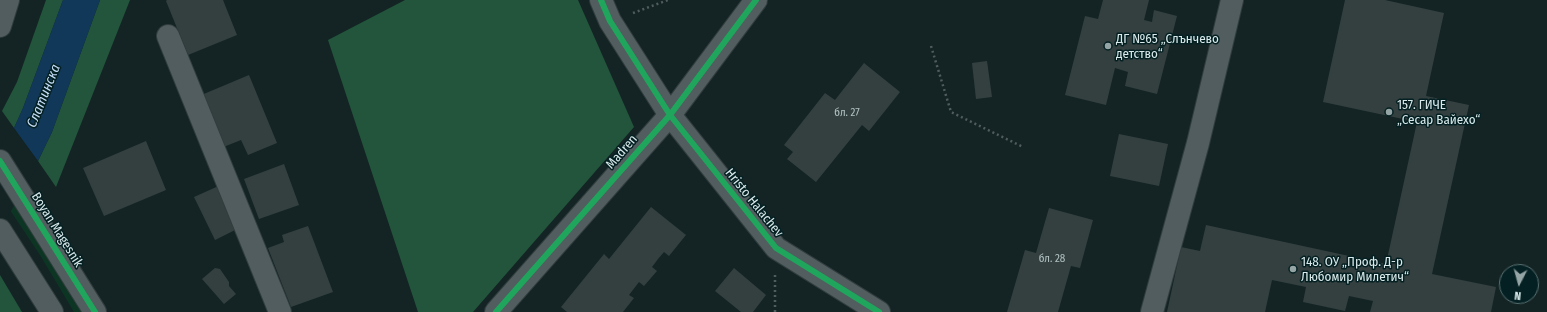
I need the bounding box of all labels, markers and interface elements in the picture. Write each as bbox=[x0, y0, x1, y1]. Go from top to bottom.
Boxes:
place label: ДГ №65 „Слънчево детство“ bbox=[1116, 31, 1219, 62]
marker: ДГ №65 „Слънчево детство“ bbox=[1103, 41, 1113, 51]
water label: Слатинска bbox=[24, 62, 64, 130]
place label: 157. ГИЧЕ „Сесар Вайехо“ bbox=[1397, 97, 1480, 128]
house number: бл. 27 bbox=[834, 106, 860, 120]
marker: 157. ГИЧЕ „Сесар Вайехо“ bbox=[1384, 107, 1394, 117]
street label: Madren bbox=[603, 132, 641, 172]
street label: Hristo Halachev bbox=[722, 166, 786, 240]
street label: Boyan Magesnik bbox=[28, 190, 86, 270]
house number: бл. 28 bbox=[1039, 252, 1065, 266]
place label: 148. ОУ „Проф. Д-р Любомир Милетич“ bbox=[1301, 254, 1409, 285]
marker: 148. ОУ „Проф. Д-р Любомир Милетич“ bbox=[1288, 264, 1298, 274]
north arrow bbox=[1499, 264, 1539, 304]
text: N bbox=[1514, 289, 1522, 302]

